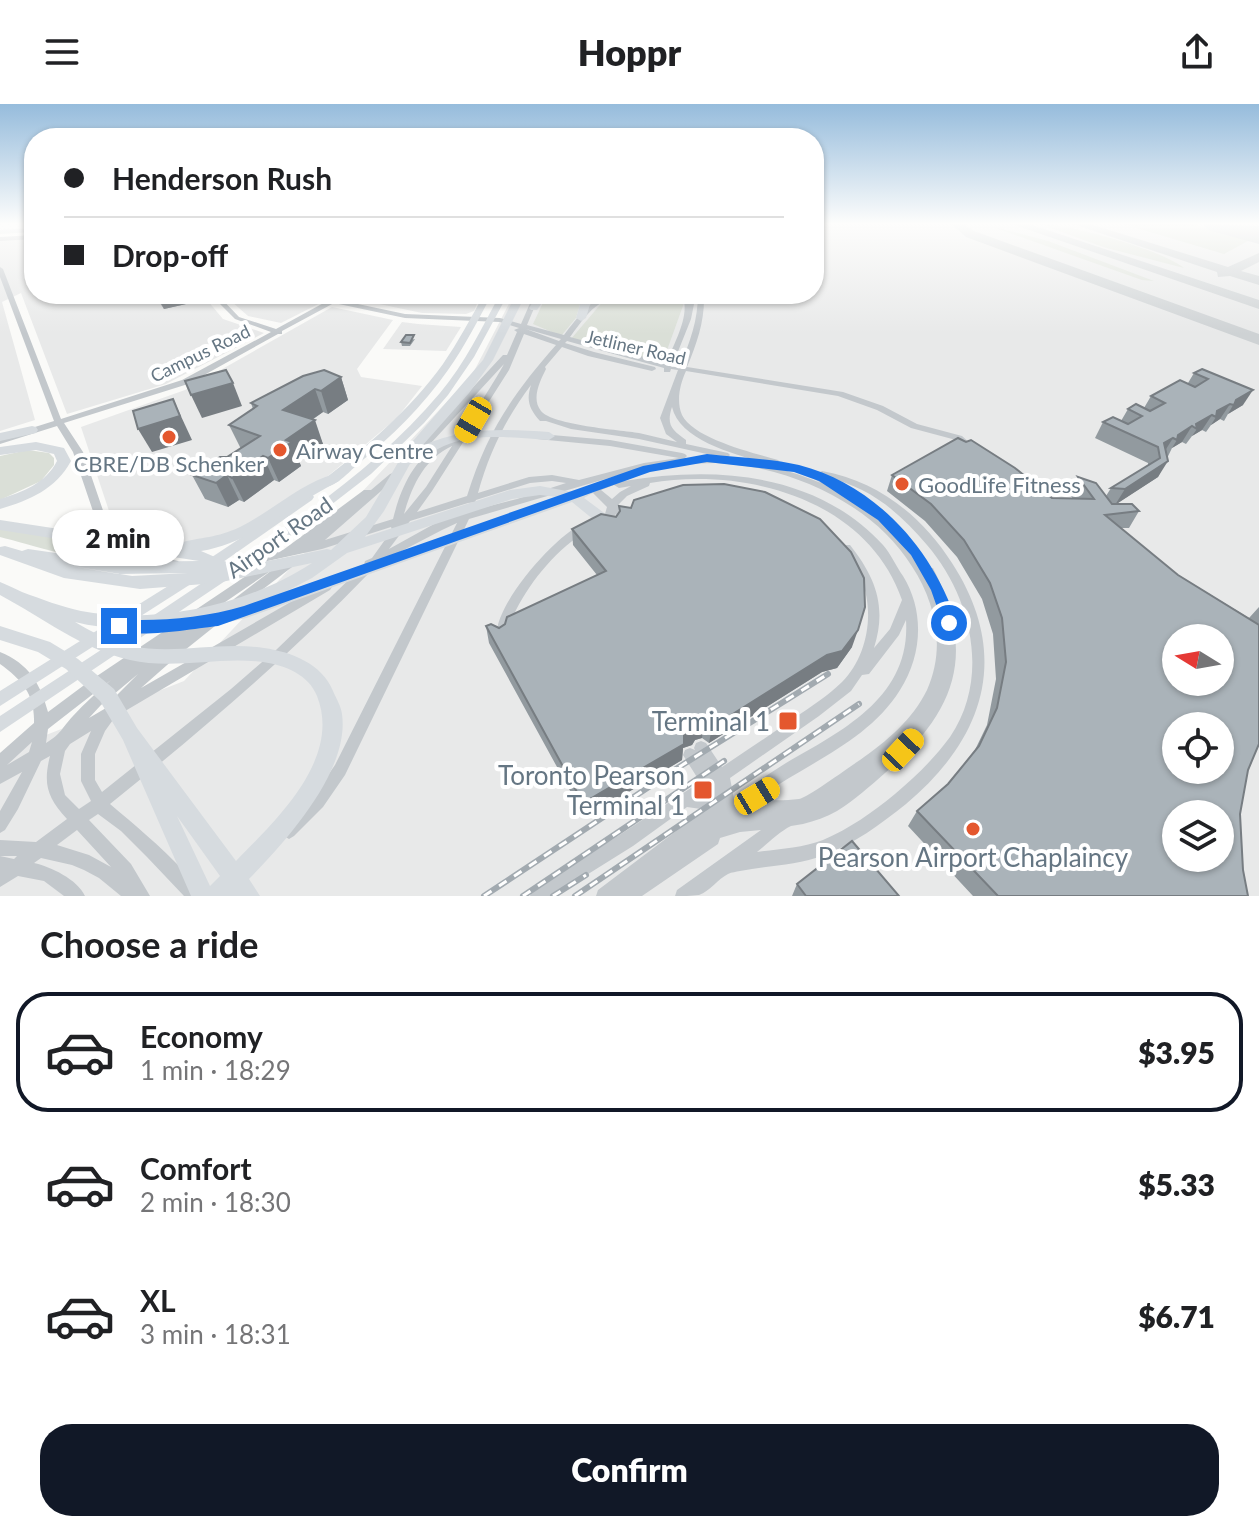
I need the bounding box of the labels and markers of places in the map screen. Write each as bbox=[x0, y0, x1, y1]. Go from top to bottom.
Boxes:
marker: CBRE/DB Schenker bbox=[160, 428, 178, 446]
place label: Airway Centre bbox=[296, 437, 434, 464]
marker: Airway Centre bbox=[271, 441, 289, 459]
place label: CBRE/DB Schenker bbox=[74, 450, 264, 477]
place label: GoodLife Fitness bbox=[918, 471, 1081, 498]
marker: GoodLife Fitness bbox=[893, 475, 911, 493]
place label: Terminal 1 bbox=[652, 705, 770, 737]
marker: Terminal 1 bbox=[777, 710, 799, 732]
place label: Toronto Pearson Terminal 1 bbox=[498, 759, 685, 821]
marker: Toronto Pearson Terminal 1 bbox=[692, 779, 714, 801]
marker: Pearson Airport Chaplaincy bbox=[964, 820, 982, 838]
place label: Pearson Airport Chaplaincy bbox=[818, 841, 1129, 873]

